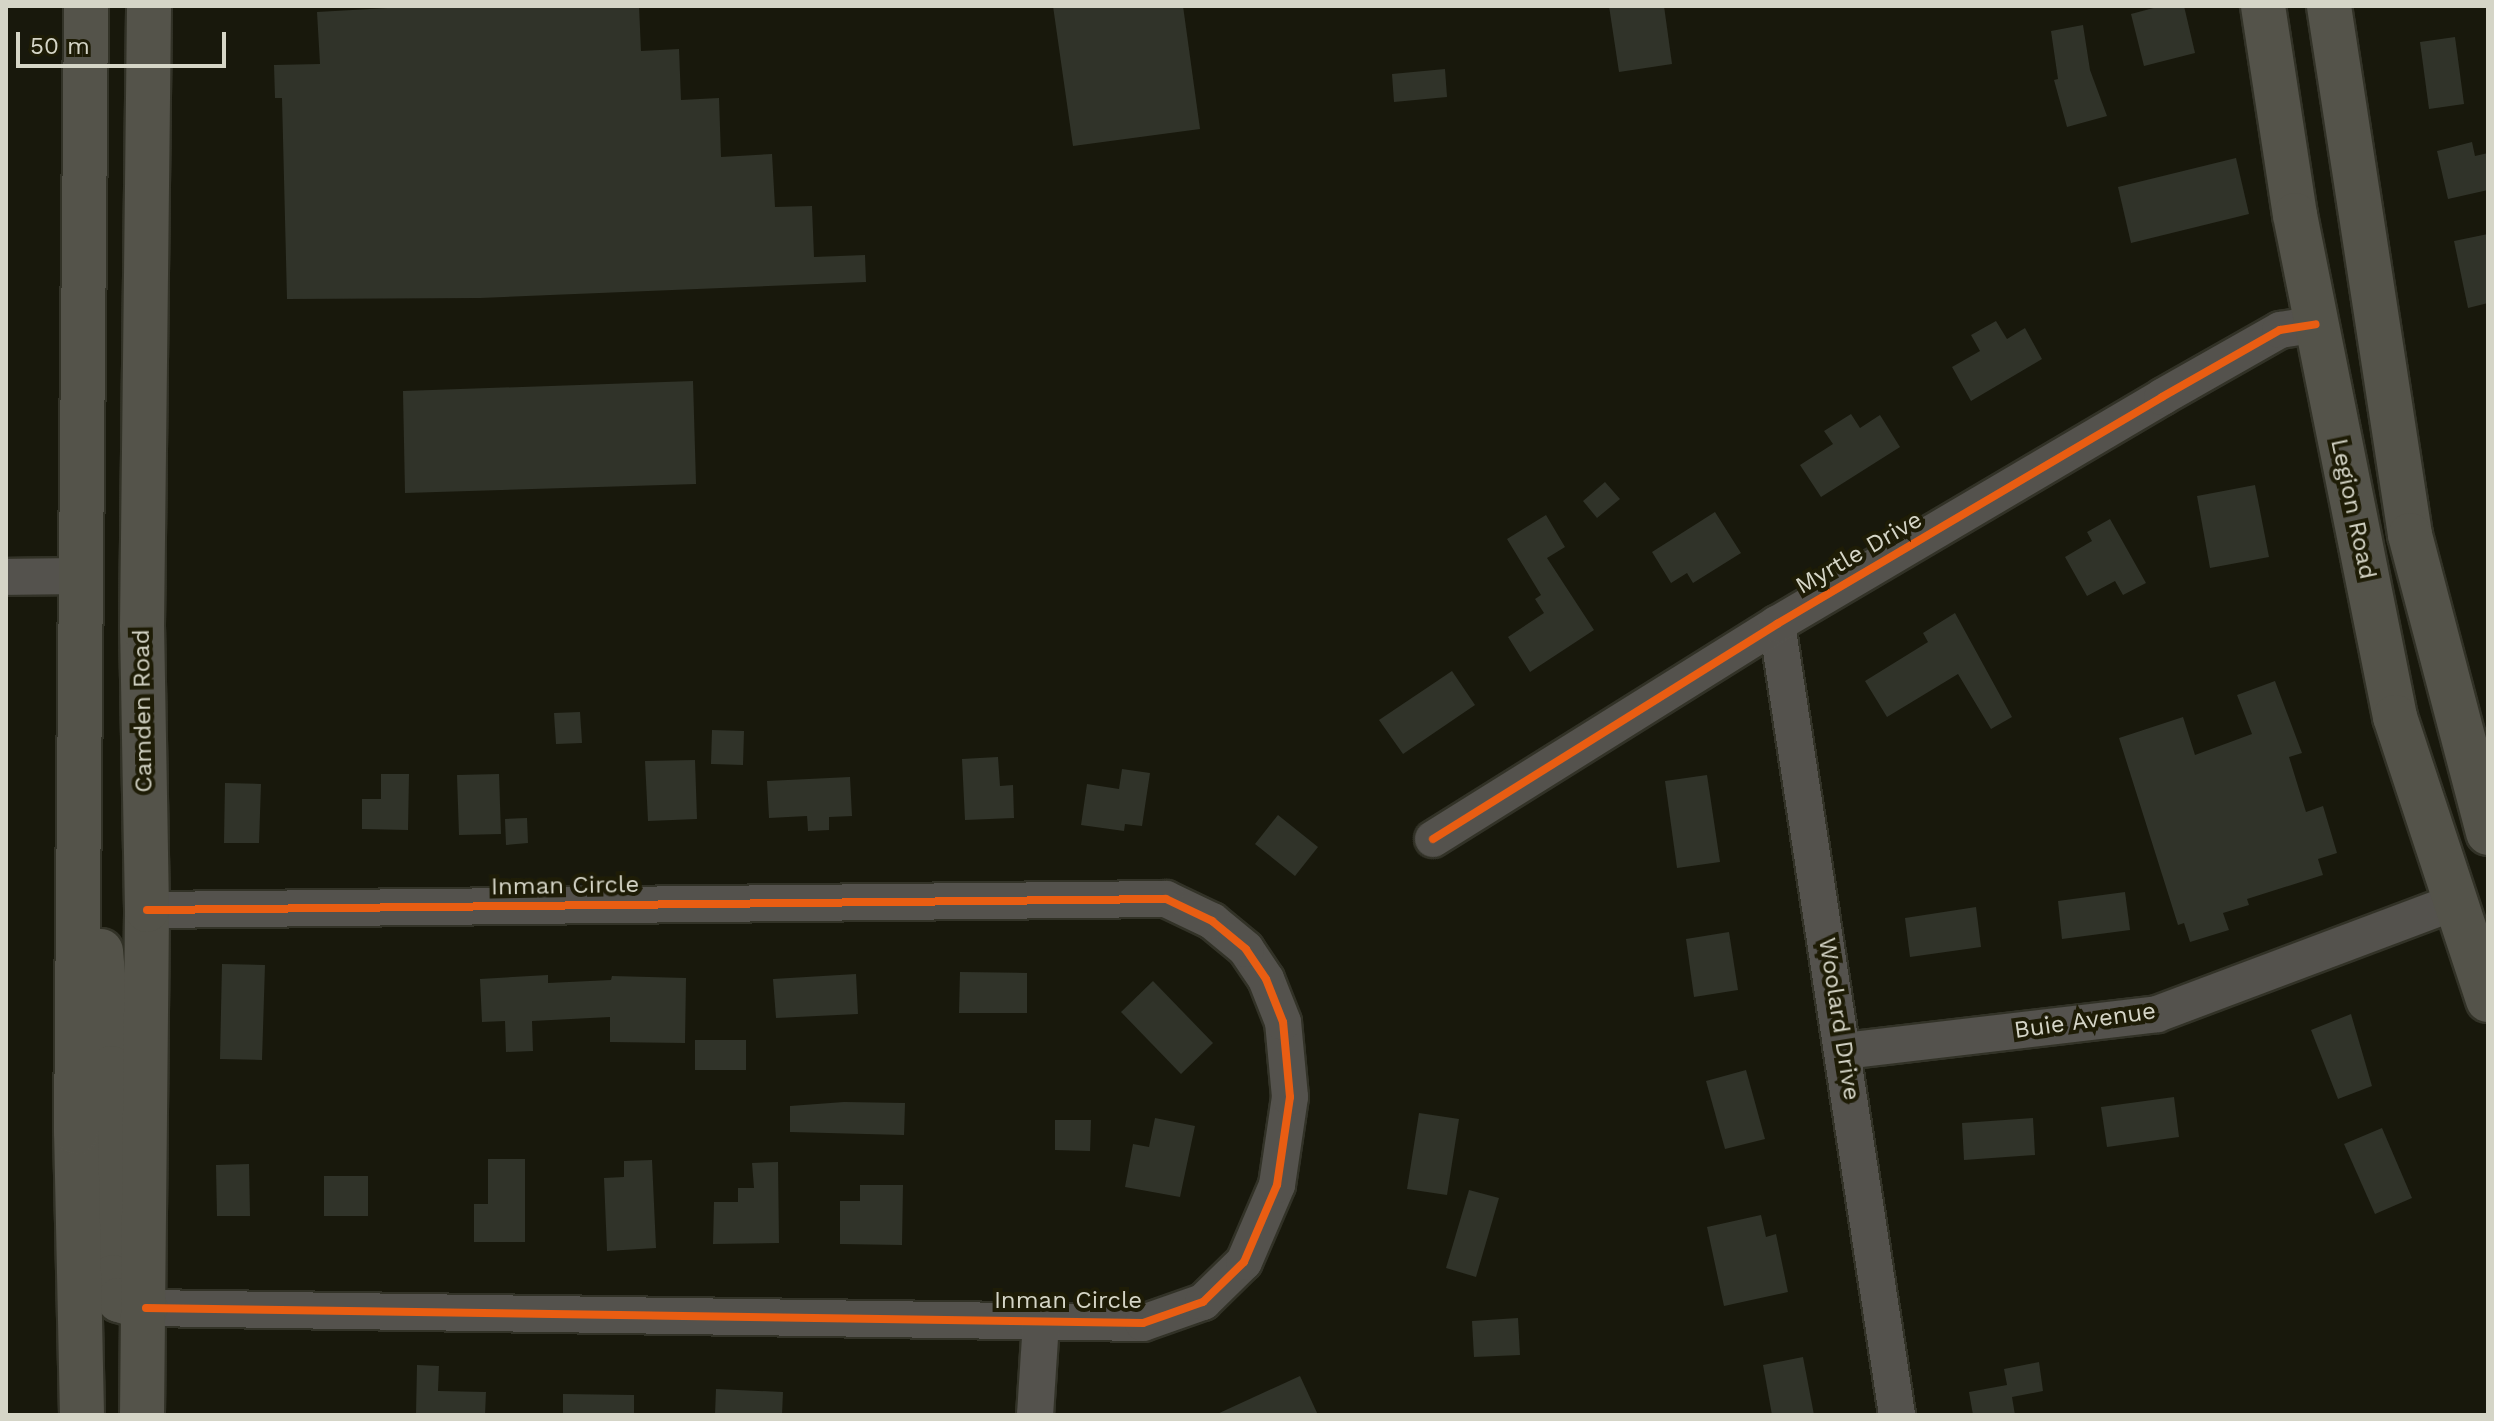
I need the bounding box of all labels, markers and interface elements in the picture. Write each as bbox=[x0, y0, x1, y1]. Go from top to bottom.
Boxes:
scale bar bbox=[20, 16, 230, 66]
text: 50 m bbox=[30, 32, 90, 60]
street label: Legion Road bbox=[2324, 436, 2382, 582]
street label: Myrtle Drive bbox=[1791, 505, 1927, 601]
street label: Camden Road bbox=[127, 629, 159, 793]
street label: Inman Circle bbox=[491, 870, 639, 902]
street label: Woolard Drive bbox=[1812, 936, 1866, 1102]
street label: Buie Avenue bbox=[2012, 997, 2158, 1045]
street label: Inman Circle bbox=[994, 1287, 1142, 1315]

